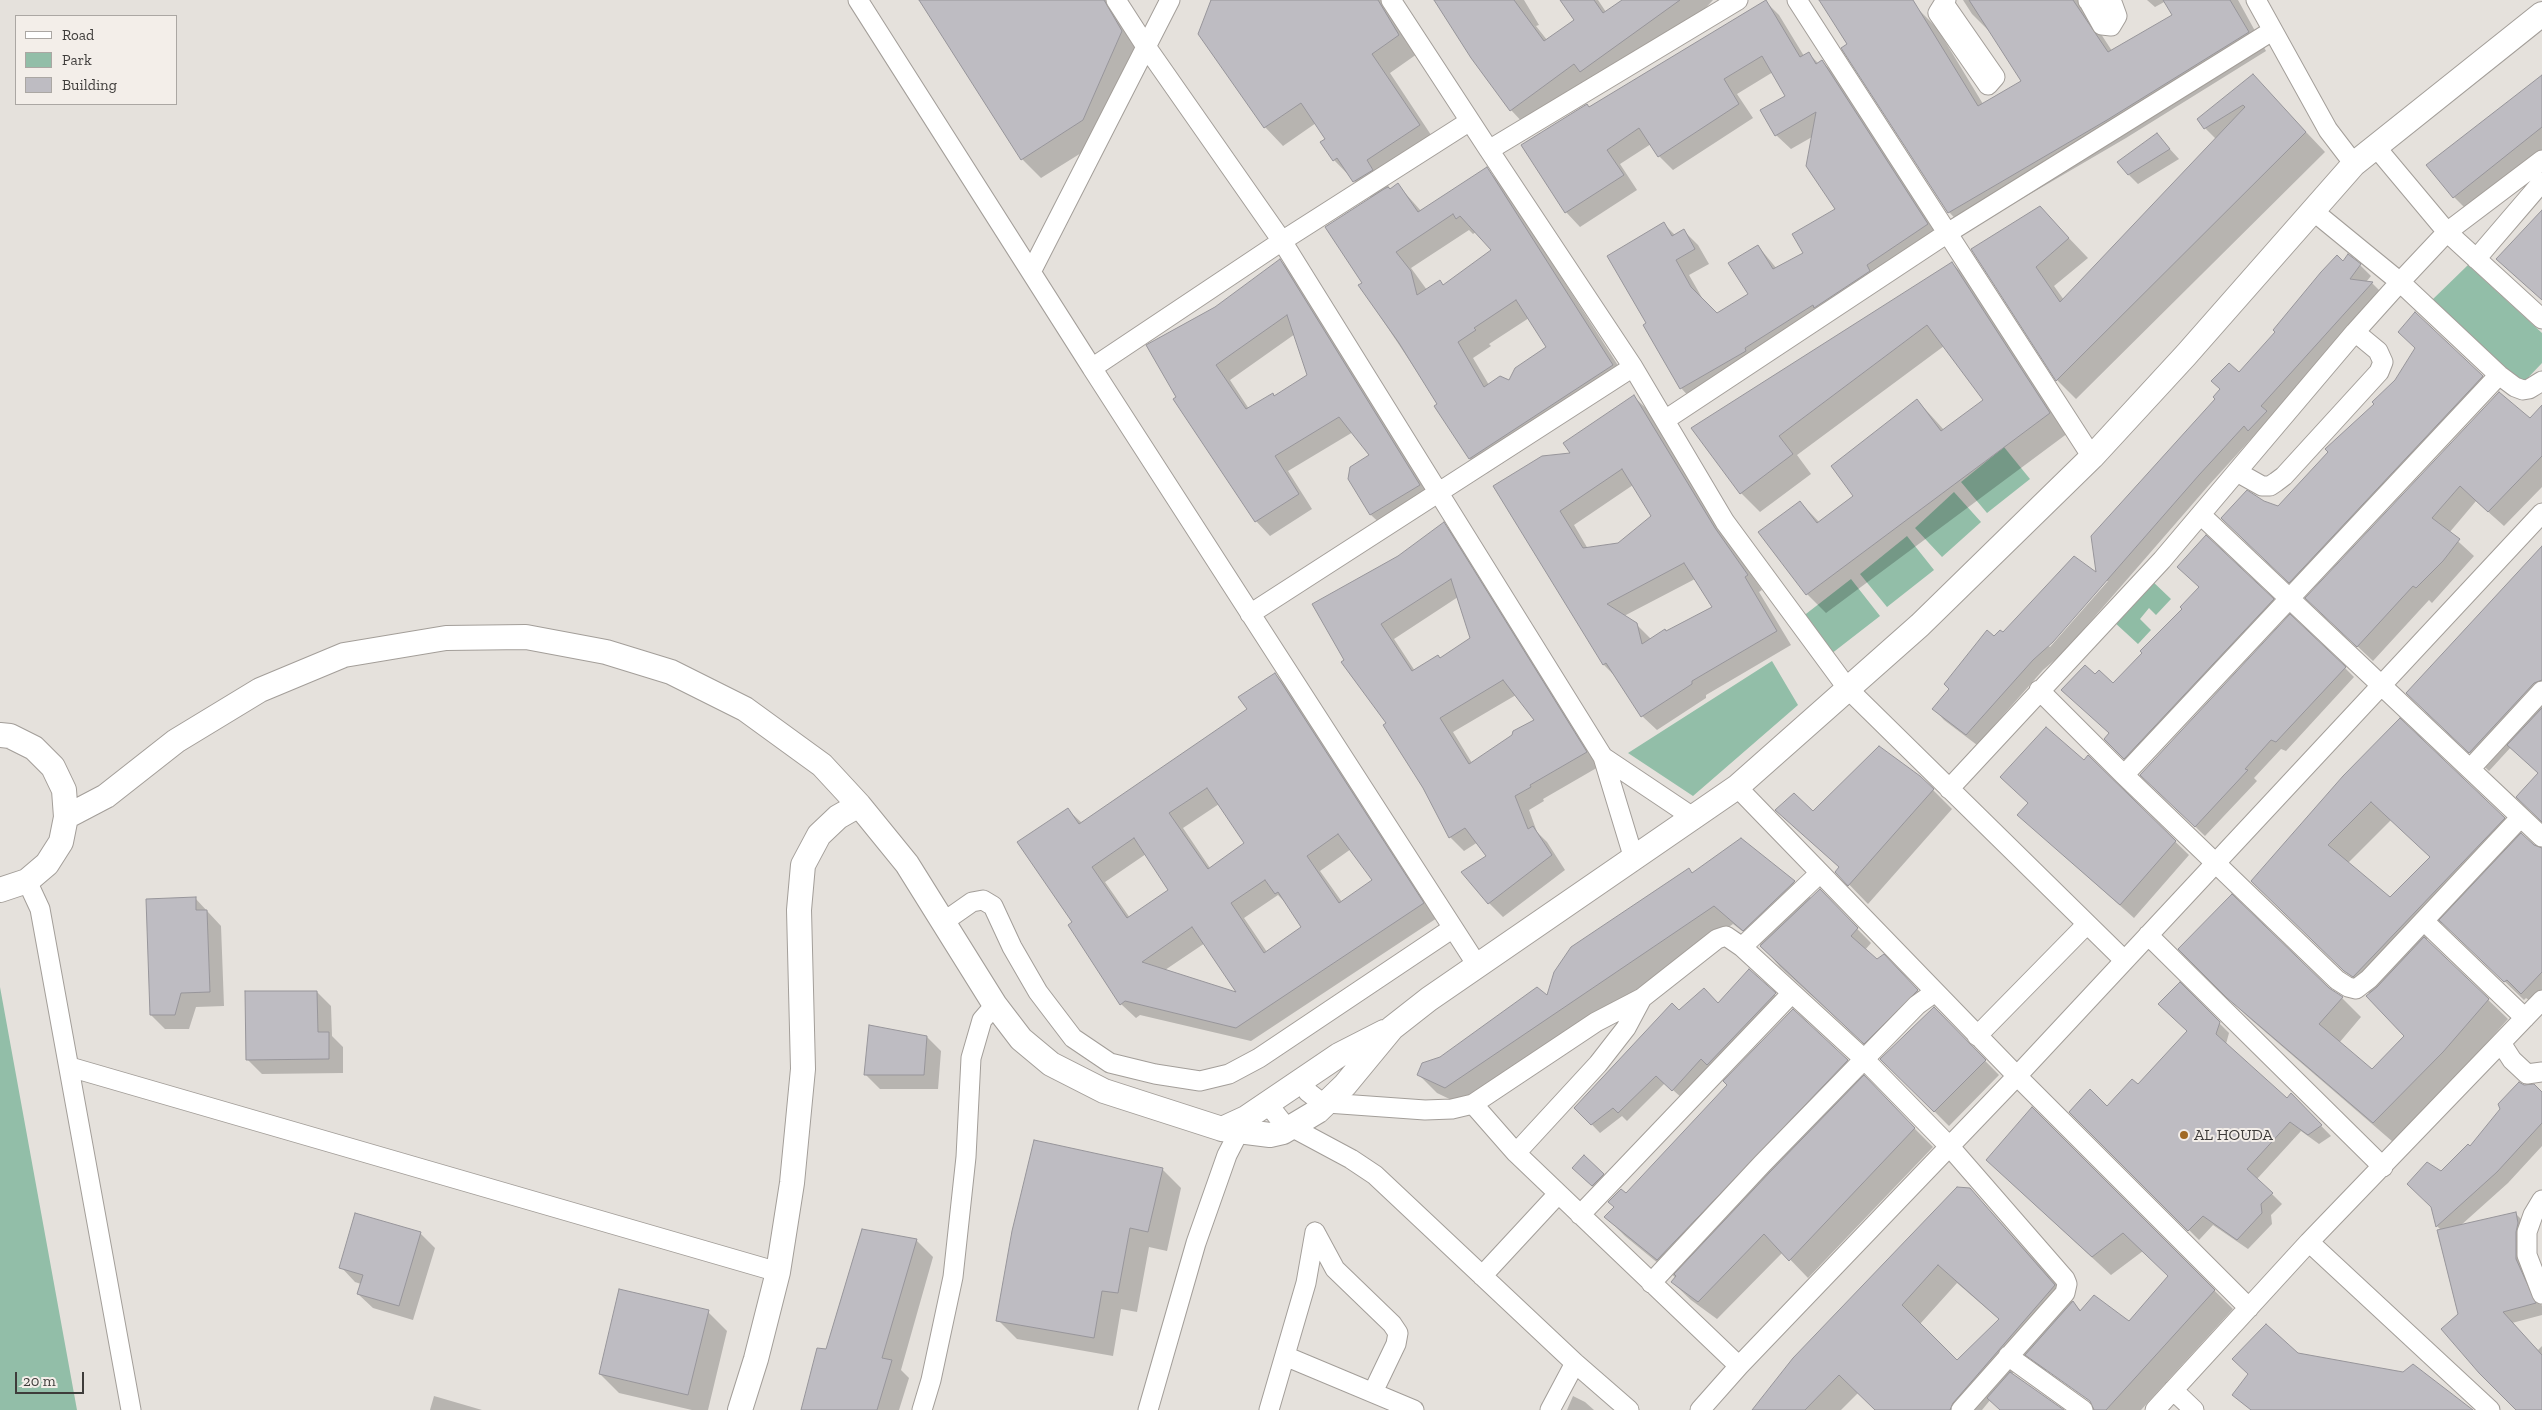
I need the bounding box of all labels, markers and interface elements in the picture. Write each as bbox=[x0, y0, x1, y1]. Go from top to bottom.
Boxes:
legend bbox=[15, 15, 178, 105]
text: Road bbox=[62, 26, 94, 44]
text: Park bbox=[62, 51, 92, 69]
text: Building bbox=[62, 76, 117, 94]
place label: AL HOUDA bbox=[2194, 1125, 2273, 1145]
marker: AL HOUDA bbox=[2178, 1129, 2190, 1141]
scale bar bbox=[18, 1362, 86, 1394]
text: 20 m bbox=[23, 1372, 56, 1390]

